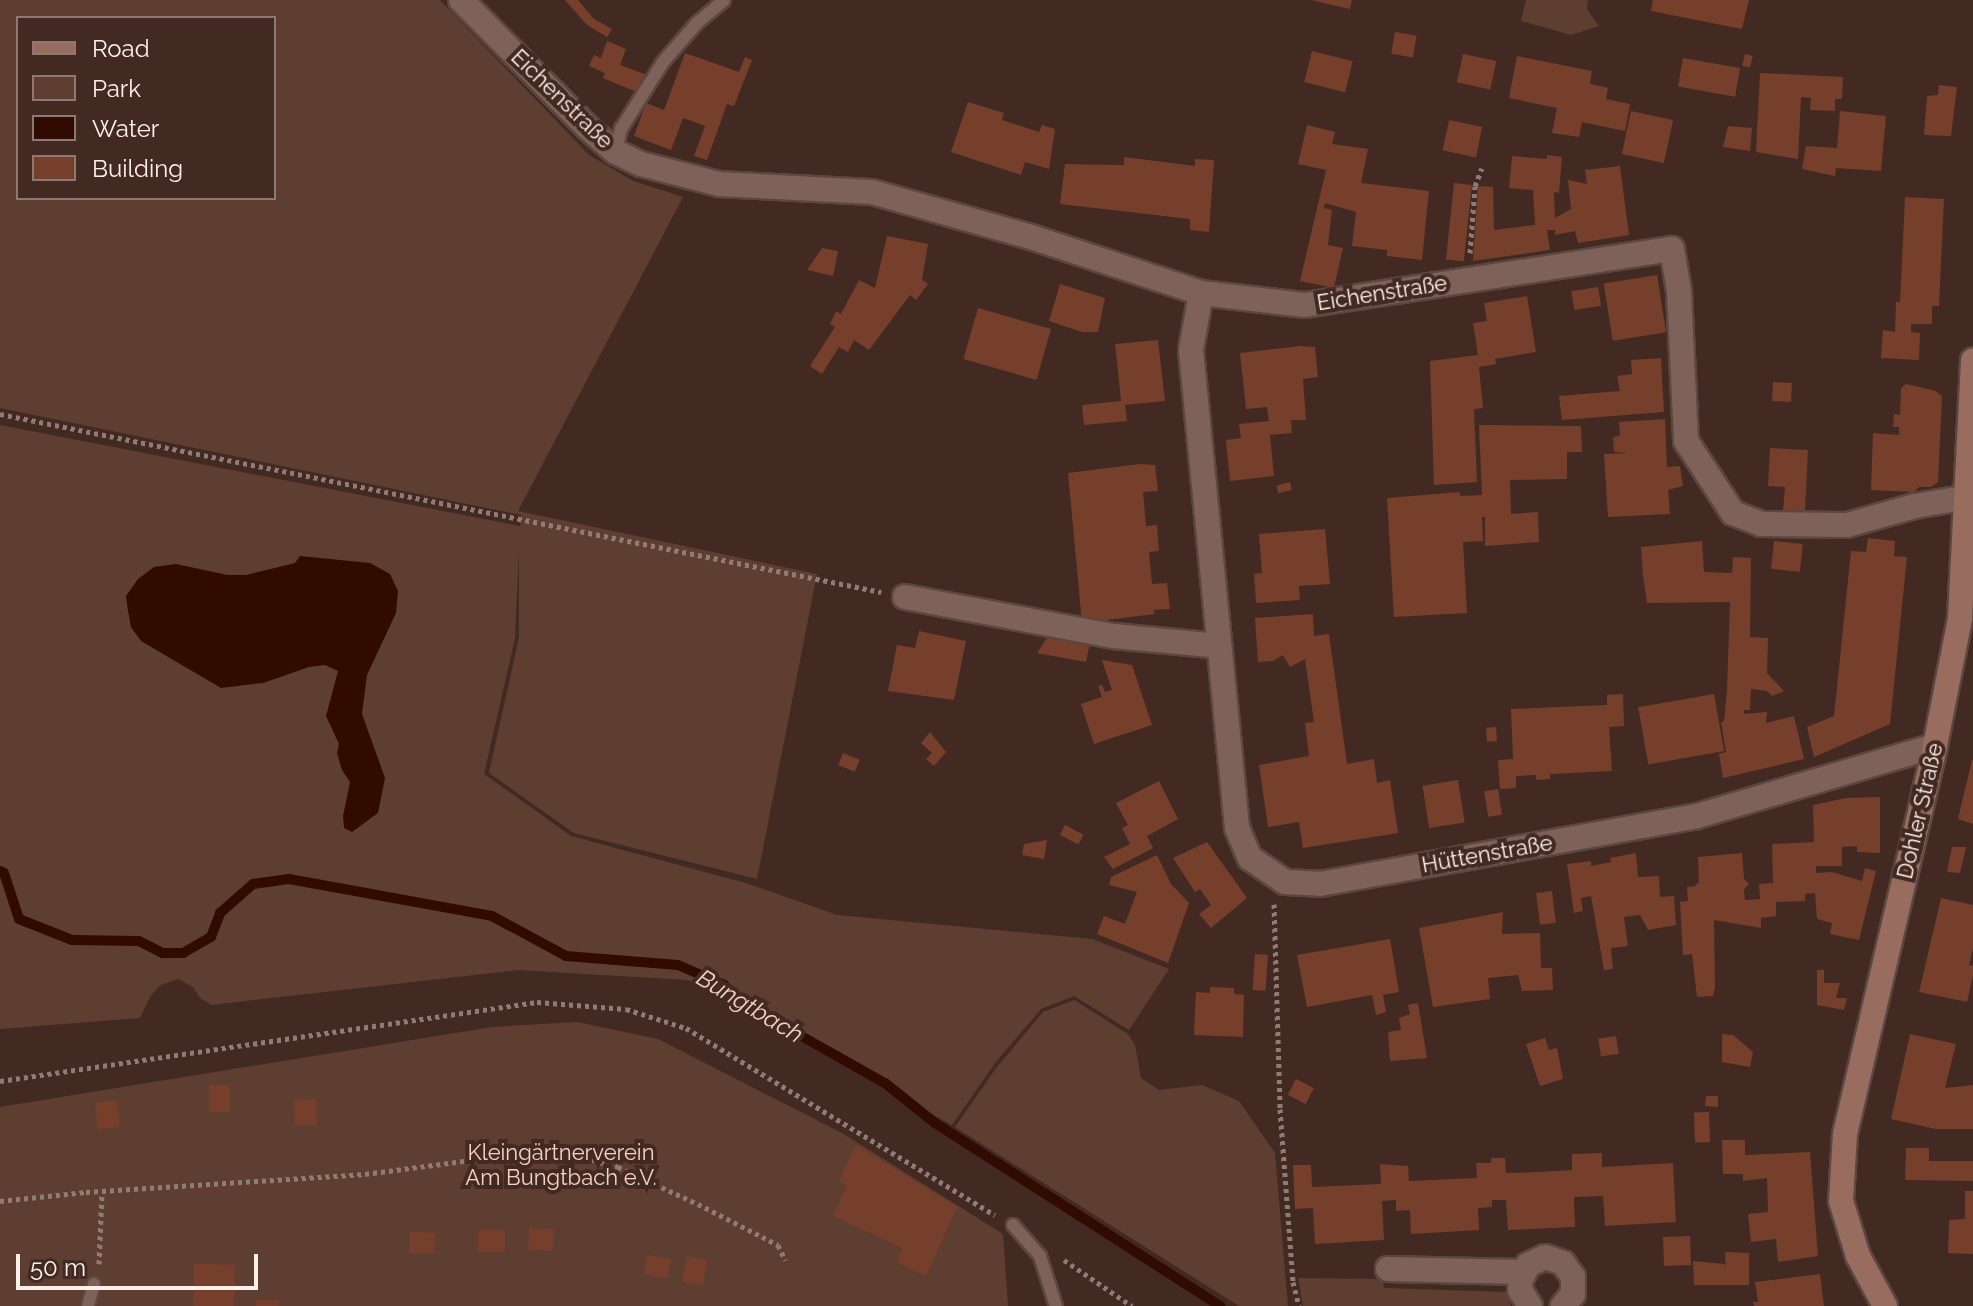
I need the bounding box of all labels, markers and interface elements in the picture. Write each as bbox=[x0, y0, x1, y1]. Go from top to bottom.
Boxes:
legend bbox=[16, 16, 276, 200]
text: Road bbox=[92, 34, 150, 63]
street label: Eichenstraße bbox=[506, 44, 618, 154]
text: Park bbox=[92, 74, 141, 103]
text: Water bbox=[92, 114, 159, 143]
text: Building bbox=[92, 154, 183, 183]
street label: Eichenstraße bbox=[1315, 270, 1449, 316]
street label: Dohler Straße bbox=[1891, 740, 1949, 882]
street label: Hüttenstraße bbox=[1420, 830, 1554, 878]
water label: Bungtbach bbox=[692, 963, 808, 1049]
park label: Kleingärtnerverein Am Bungtbach e.V. bbox=[465, 1139, 657, 1190]
scale bar bbox=[20, 1238, 262, 1288]
text: 50 m bbox=[30, 1253, 86, 1282]

